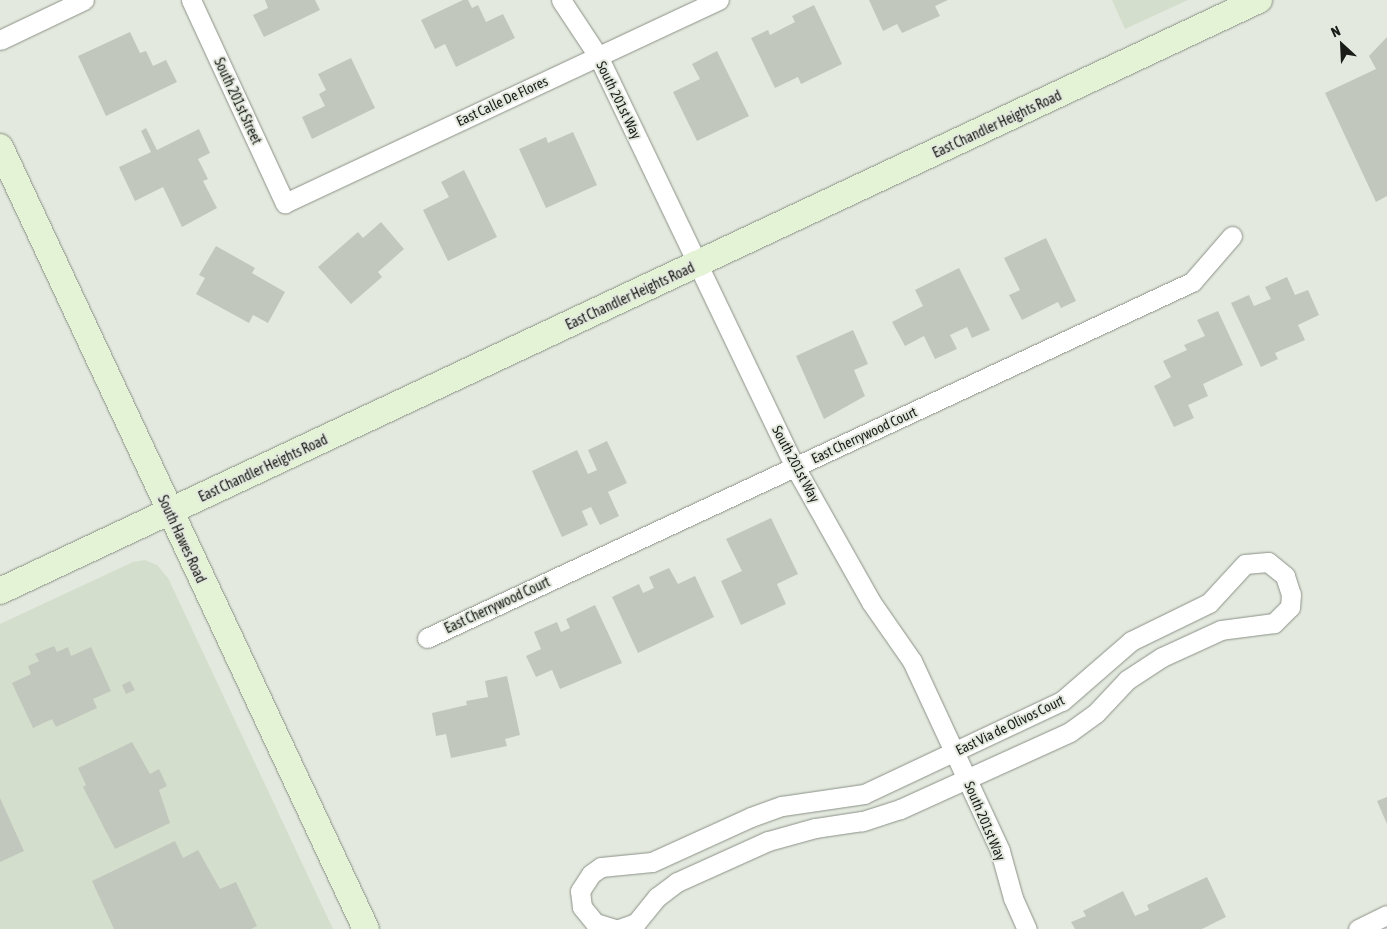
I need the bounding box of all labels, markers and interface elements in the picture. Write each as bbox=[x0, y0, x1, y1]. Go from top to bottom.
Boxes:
north arrow bbox=[1317, 20, 1367, 70]
text: N bbox=[1329, 22, 1343, 40]
street label: South 201st Street bbox=[211, 55, 265, 147]
street label: South 201st Way bbox=[593, 58, 645, 142]
street label: East Calle De Flores bbox=[454, 72, 550, 130]
street label: East Chandler Heights Road bbox=[930, 87, 1064, 161]
street label: East Chandler Heights Road bbox=[563, 259, 697, 333]
street label: East Cherrywood Court bbox=[809, 403, 919, 467]
street label: South 201st Way bbox=[769, 423, 823, 505]
street label: East Chandler Heights Road bbox=[196, 431, 330, 505]
street label: South Hawes Road bbox=[154, 493, 210, 585]
street label: East Cherrywood Court bbox=[442, 573, 552, 637]
street label: East Via de Olivos Court bbox=[953, 691, 1067, 759]
street label: South 201st Way bbox=[961, 779, 1009, 863]

